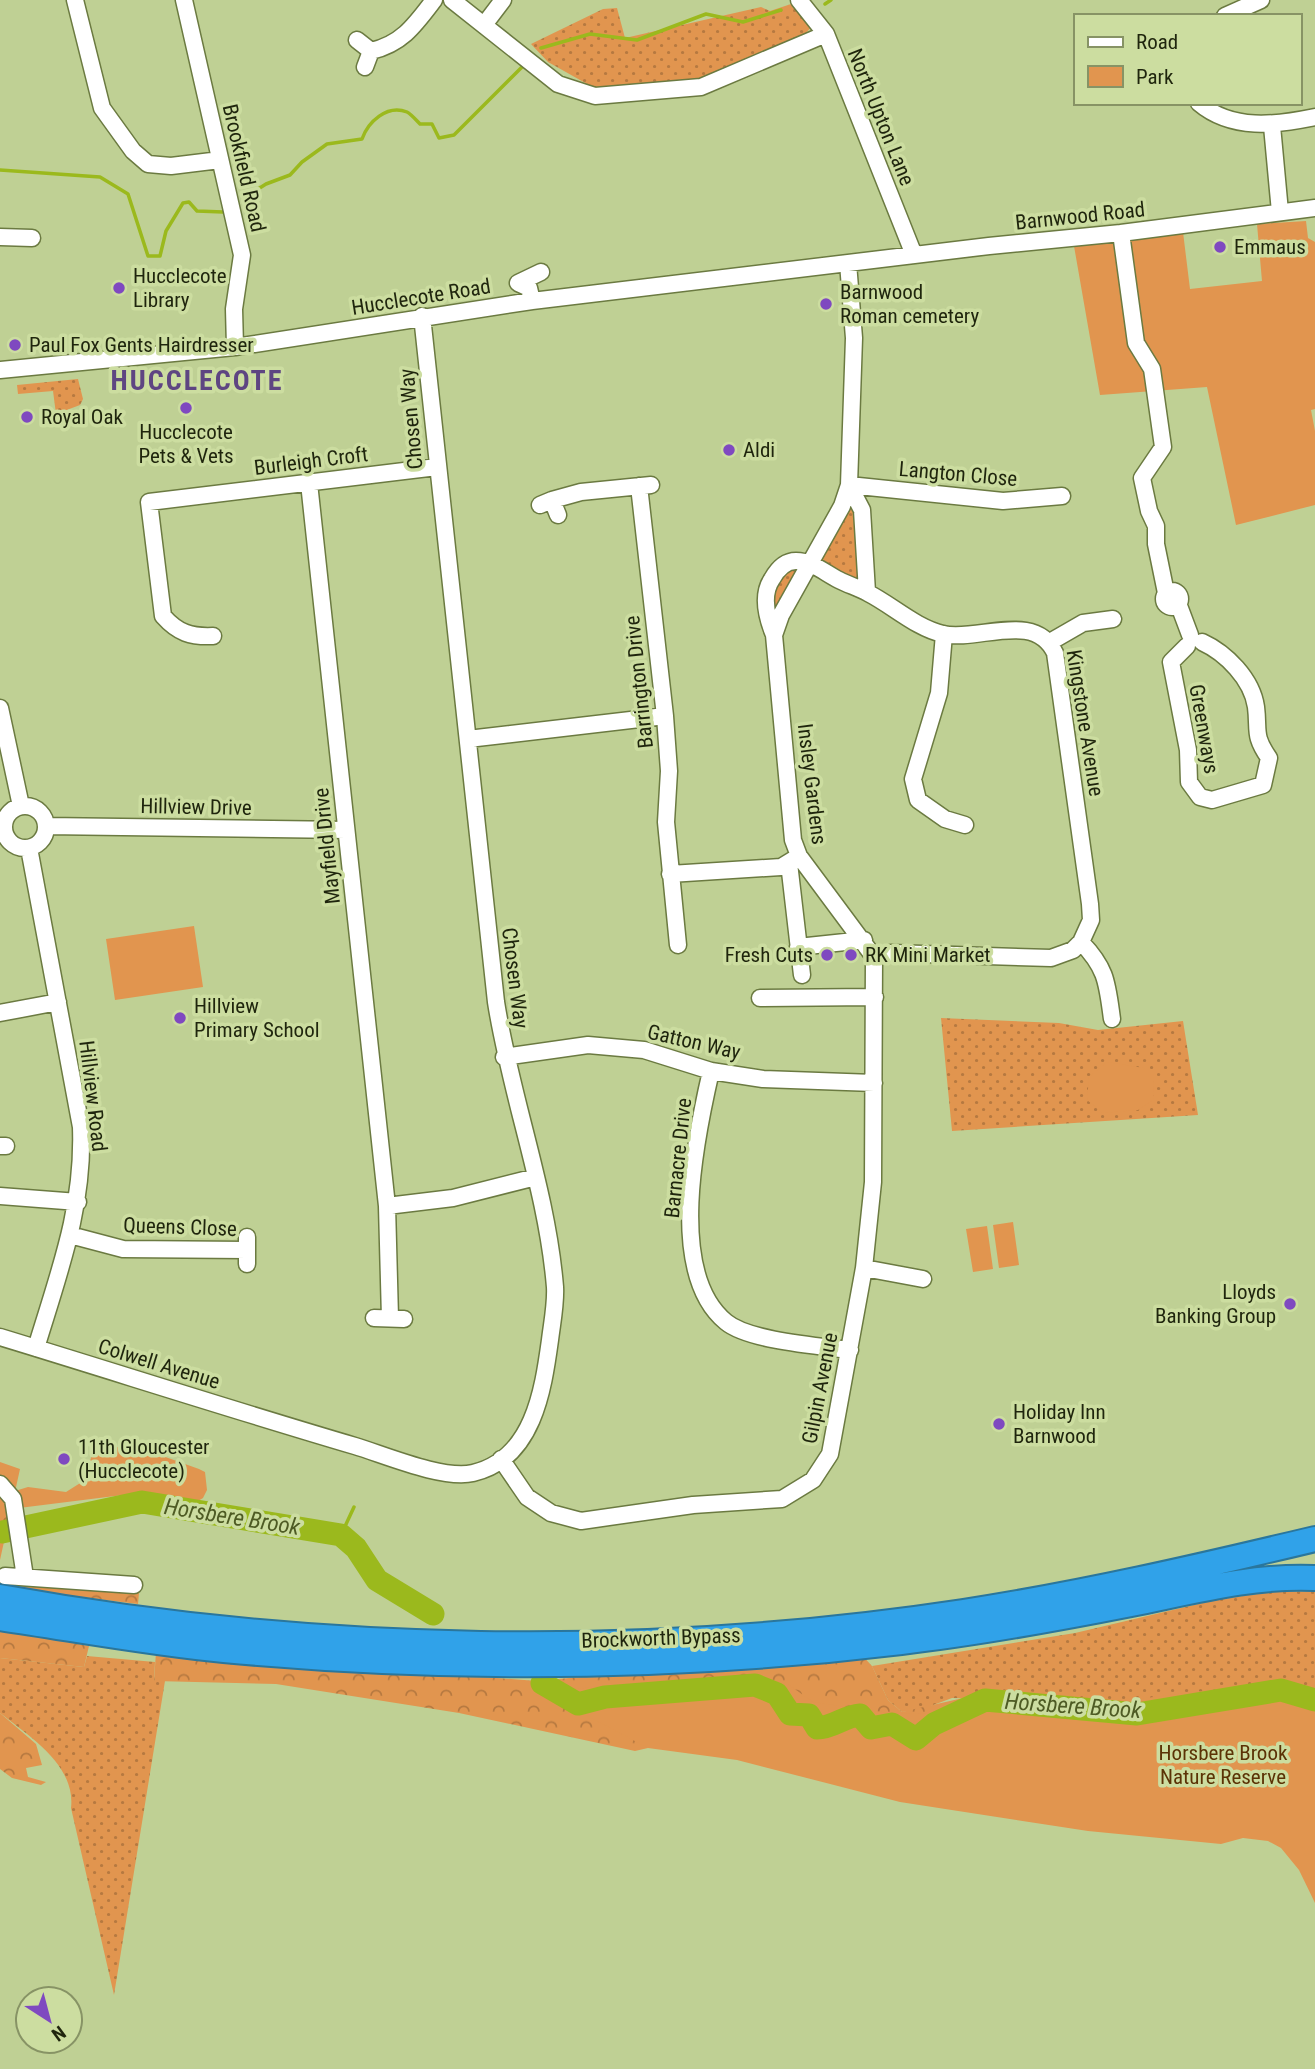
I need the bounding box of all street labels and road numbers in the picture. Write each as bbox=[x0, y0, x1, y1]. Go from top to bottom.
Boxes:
street label: North Upton Lane bbox=[843, 45, 919, 189]
street label: Brookfield Road bbox=[218, 102, 270, 234]
street label: Barnwood Road bbox=[1014, 197, 1146, 235]
street label: Hucclecote Road bbox=[350, 274, 492, 320]
street label: Chosen Way bbox=[395, 367, 427, 471]
street label: Burleigh Croft bbox=[253, 442, 369, 480]
street label: Langton Close bbox=[898, 457, 1018, 491]
street label: Barrington Drive bbox=[620, 614, 658, 749]
street label: Kingstone Avenue bbox=[1062, 648, 1108, 798]
street label: Greenways bbox=[1184, 682, 1224, 776]
street label: Insley Gardens bbox=[793, 722, 831, 846]
street label: Mayfield Drive bbox=[309, 787, 345, 905]
street label: Hillview Drive bbox=[140, 794, 252, 820]
street label: Chosen Way bbox=[497, 926, 533, 1030]
street label: Gatton Way bbox=[645, 1020, 743, 1064]
street label: Hillview Road bbox=[74, 1039, 112, 1153]
street label: Barnacre Drive bbox=[660, 1097, 696, 1219]
street label: Queens Close bbox=[123, 1213, 237, 1241]
street label: Gilpin Avenue bbox=[797, 1330, 843, 1446]
street label: Colwell Avenue bbox=[95, 1334, 223, 1394]
street label: Brockworth Bypass bbox=[581, 1623, 741, 1653]

